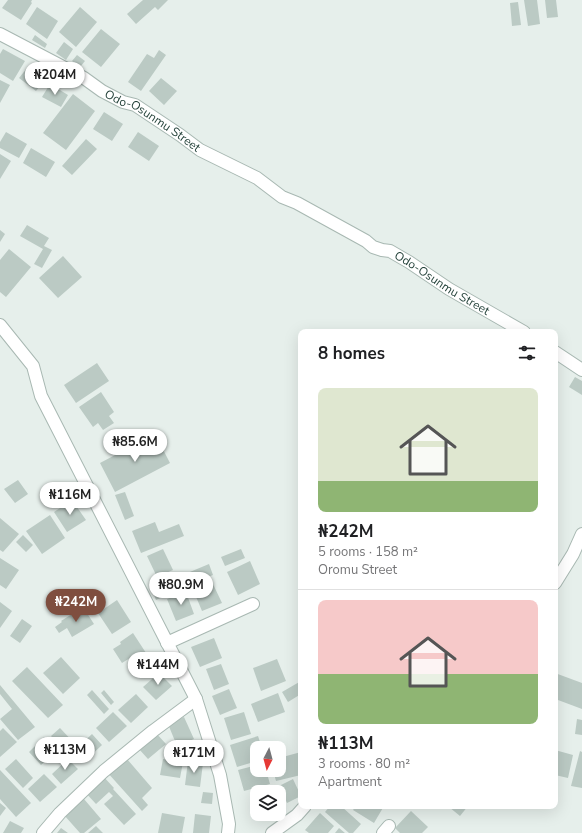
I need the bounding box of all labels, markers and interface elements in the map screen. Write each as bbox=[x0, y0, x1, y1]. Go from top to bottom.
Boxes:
pin: ₦204M bbox=[27, 62, 83, 96]
text: ₦204M bbox=[34, 66, 76, 84]
street label: Odo-Osunmu Street bbox=[102, 86, 204, 156]
street label: Odo-Osunmu Street bbox=[392, 247, 493, 319]
text: 8 homes bbox=[318, 342, 385, 365]
icon: filters bbox=[516, 342, 538, 364]
icon: home bbox=[392, 414, 464, 486]
pin: ₦85.6M bbox=[102, 429, 168, 463]
text: ₦85.6M bbox=[112, 433, 158, 451]
pin: ₦116M bbox=[42, 482, 98, 516]
text: ₦116M bbox=[49, 486, 91, 504]
text: ₦242M bbox=[318, 520, 374, 543]
text: 5 rooms · 158 m² bbox=[318, 543, 418, 561]
text: Oromu Street bbox=[318, 561, 397, 579]
pin: ₦80.9M bbox=[148, 572, 214, 606]
text: ₦80.9M bbox=[158, 576, 204, 594]
pin: ₦242M bbox=[48, 589, 104, 623]
text: ₦242M bbox=[55, 593, 97, 611]
icon: home bbox=[392, 626, 464, 698]
pin: ₦144M bbox=[130, 652, 186, 686]
text: ₦144M bbox=[137, 656, 179, 674]
text: ₦113M bbox=[318, 732, 374, 755]
pin: ₦113M bbox=[37, 737, 93, 771]
pin: ₦171M bbox=[166, 740, 222, 774]
text: ₦113M bbox=[44, 741, 86, 759]
north arrow bbox=[250, 741, 286, 777]
map controls bbox=[250, 741, 286, 821]
text: ₦171M bbox=[173, 744, 215, 762]
text: 3 rooms · 80 m² bbox=[318, 755, 410, 773]
text: Apartment bbox=[318, 773, 381, 791]
button: layers bbox=[250, 785, 286, 821]

